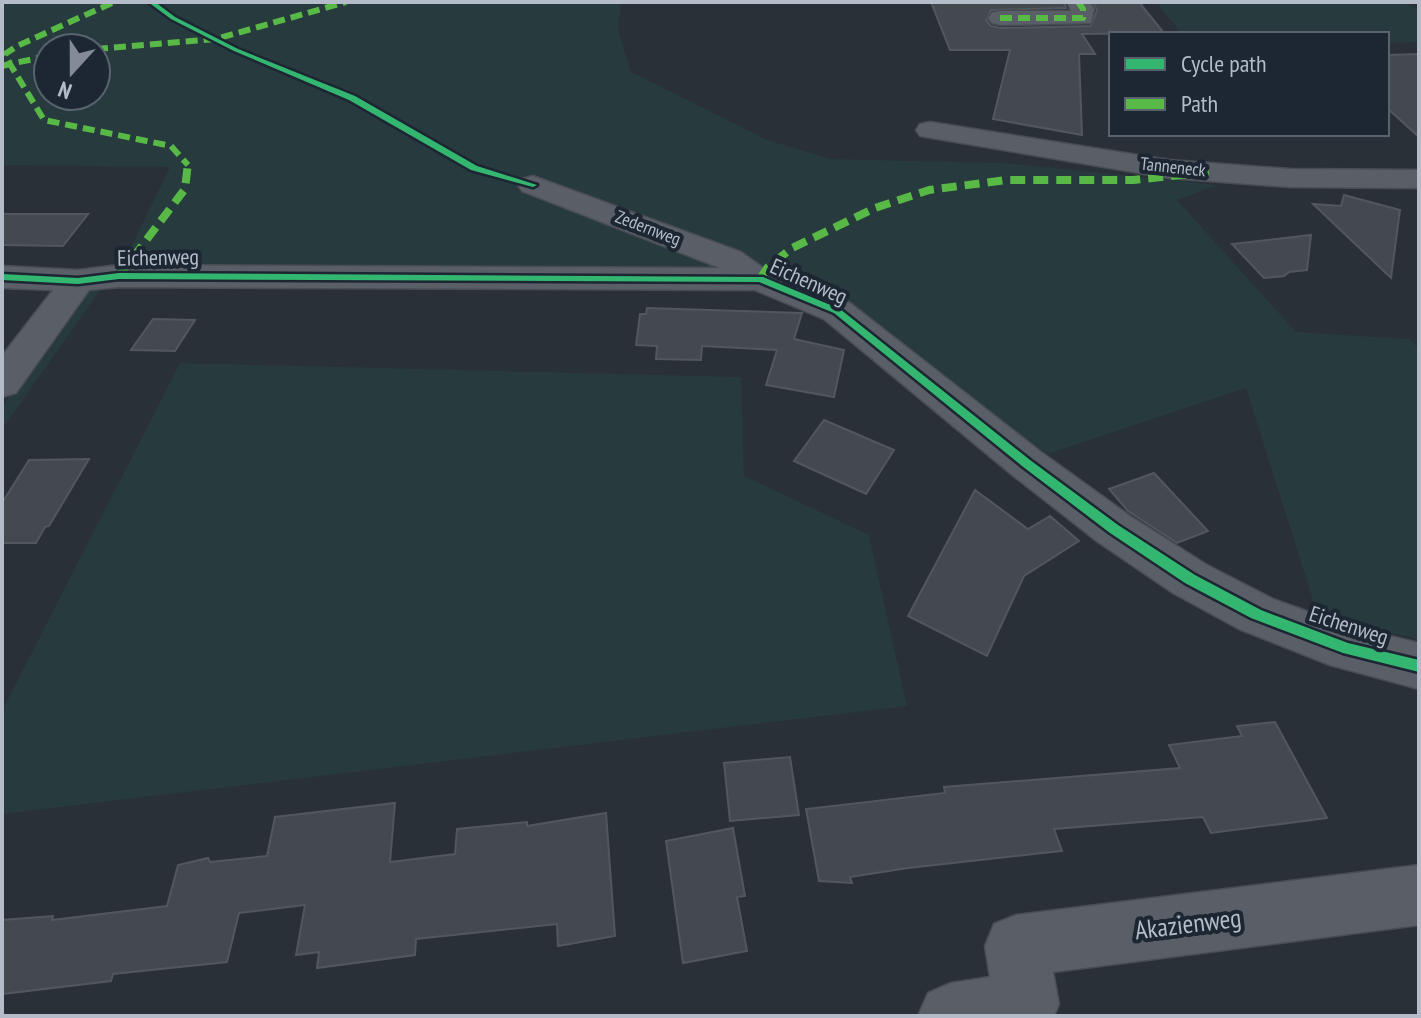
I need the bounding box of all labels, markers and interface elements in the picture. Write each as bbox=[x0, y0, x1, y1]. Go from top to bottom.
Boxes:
north arrow bbox=[32, 32, 112, 112]
legend bbox=[1109, 32, 1389, 136]
text: Cycle path bbox=[1181, 48, 1267, 79]
text: N bbox=[54, 75, 75, 106]
text: Path bbox=[1181, 88, 1218, 119]
street label: Tanneneck bbox=[1139, 152, 1207, 181]
street label: Zedernweg bbox=[612, 205, 684, 250]
street label: Eichenweg bbox=[117, 242, 199, 272]
street label: Eichenweg bbox=[766, 252, 852, 310]
street label: Eichenweg bbox=[1306, 599, 1392, 651]
street label: Akazienweg bbox=[1133, 901, 1243, 946]

